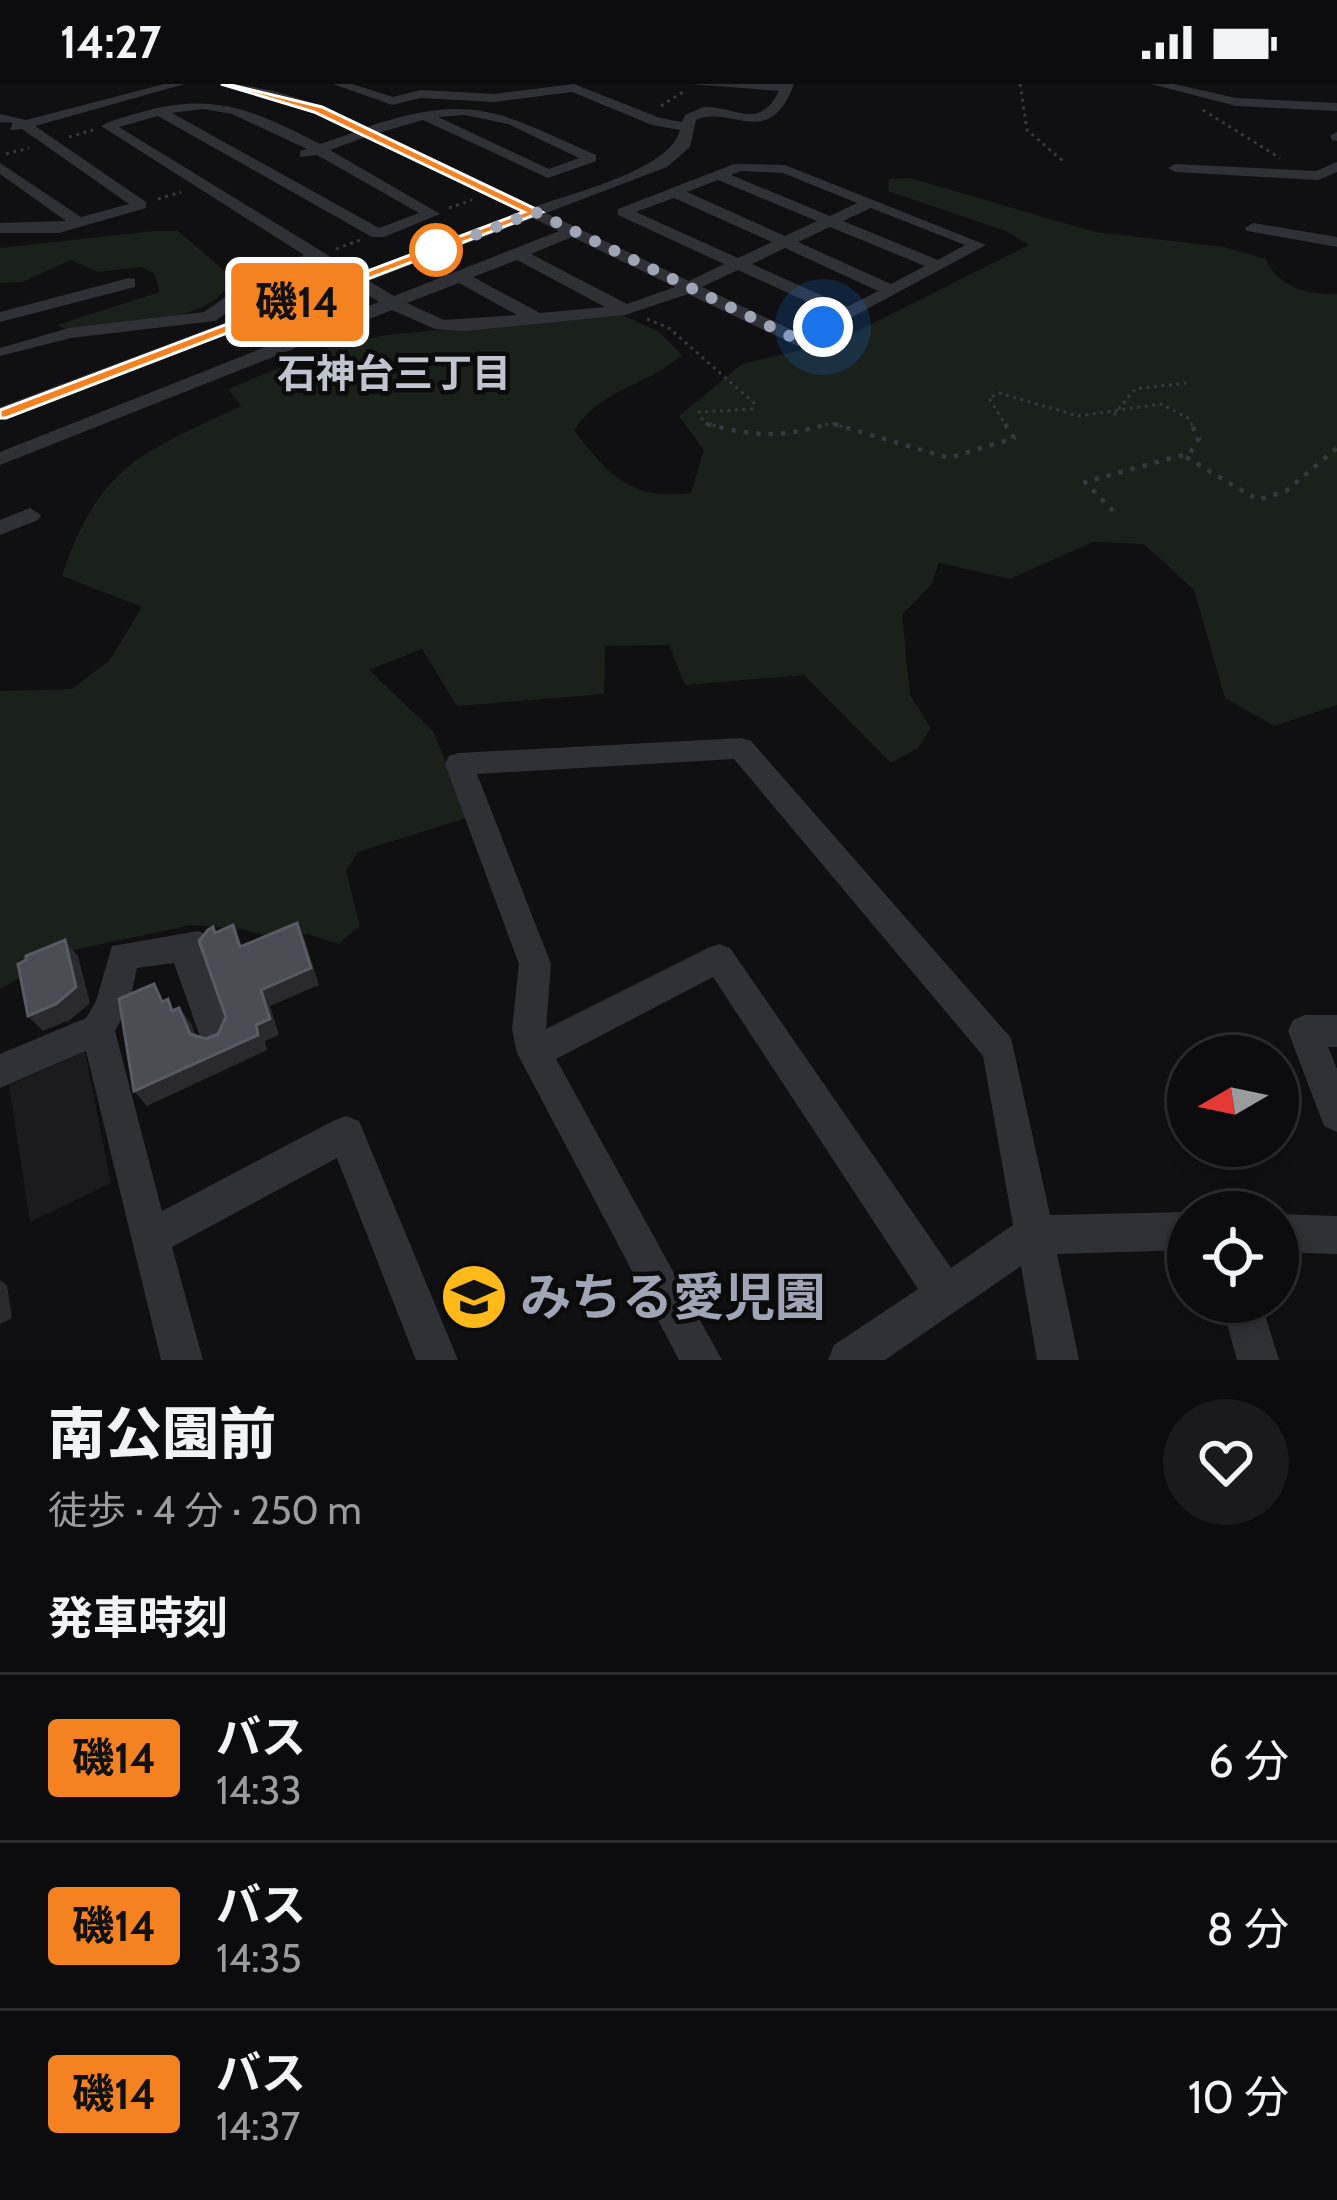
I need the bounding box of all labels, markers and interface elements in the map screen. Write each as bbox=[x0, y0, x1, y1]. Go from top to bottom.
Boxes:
text: 14:27 bbox=[60, 15, 161, 69]
unlabelled marker bbox=[411, 225, 461, 275]
line badge: 磯14 bbox=[228, 263, 366, 341]
text: 磯14 bbox=[255, 276, 339, 328]
your location bbox=[793, 297, 853, 357]
district label: 石神台三丁目 bbox=[277, 349, 511, 397]
north arrow bbox=[1167, 1035, 1299, 1167]
map controls bbox=[1167, 1035, 1299, 1323]
button: locate bbox=[1167, 1191, 1299, 1323]
school or university icon: みちる愛児園 bbox=[439, 1262, 509, 1332]
place label: みちる愛児園 bbox=[520, 1266, 826, 1328]
text: 南公園前 bbox=[48, 1399, 276, 1468]
button: heart bbox=[1163, 1399, 1289, 1525]
text: 徒歩 · 4 分 · 250 m bbox=[48, 1486, 362, 1534]
text: 発車時刻 bbox=[48, 1591, 228, 1645]
text: バス bbox=[216, 1710, 306, 1764]
text: 磯14 bbox=[72, 1732, 156, 1784]
text: 6 分 bbox=[1208, 1734, 1289, 1788]
text: 14:33 bbox=[216, 1766, 302, 1814]
text: バス bbox=[216, 1878, 306, 1932]
text: 磯14 bbox=[72, 1900, 156, 1952]
text: 8 分 bbox=[1207, 1902, 1289, 1956]
text: 14:35 bbox=[216, 1934, 302, 1982]
text: バス bbox=[216, 2046, 306, 2100]
text: 磯14 bbox=[72, 2068, 156, 2120]
text: 10 分 bbox=[1188, 2070, 1289, 2124]
text: 14:37 bbox=[216, 2102, 300, 2150]

